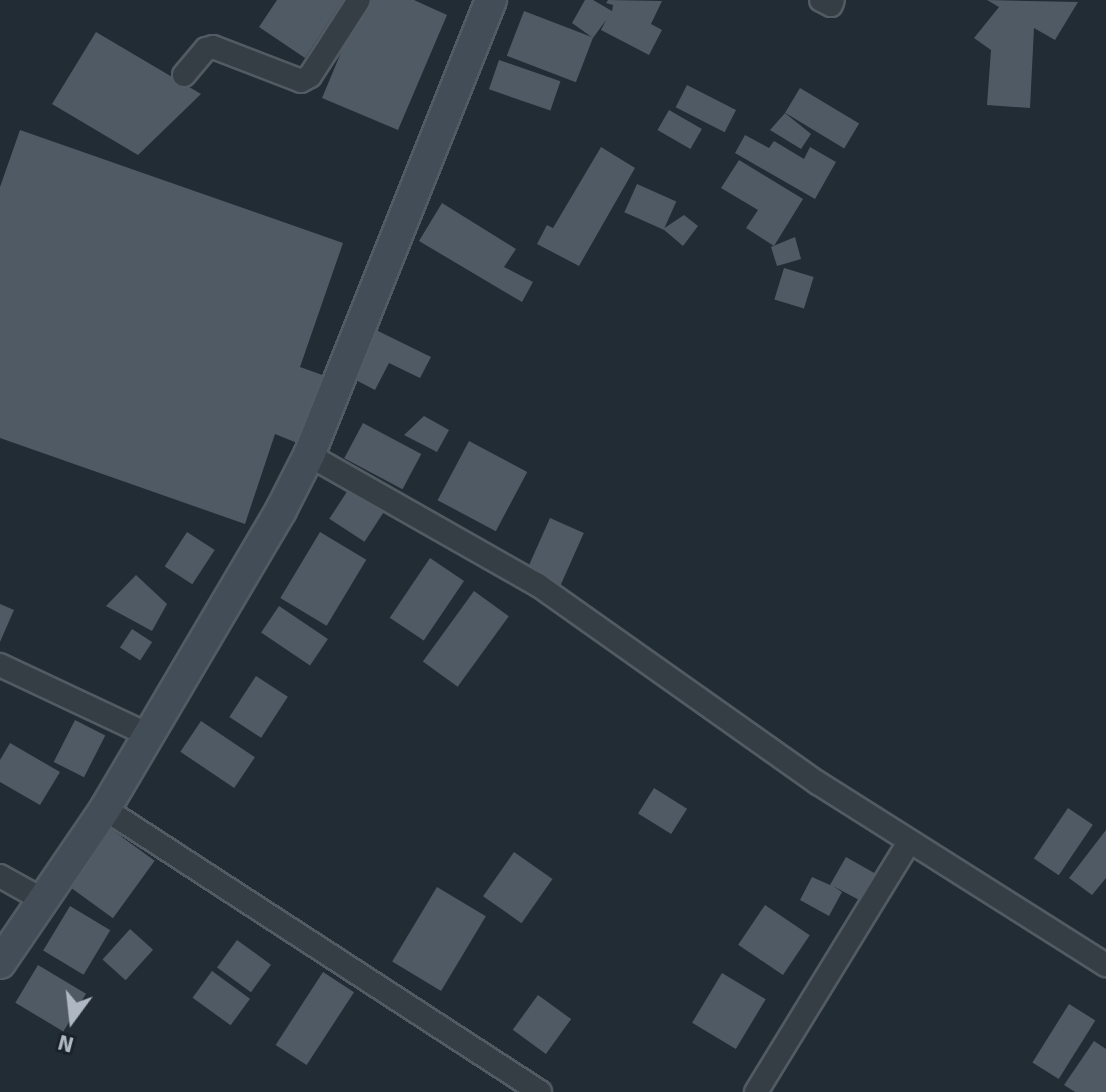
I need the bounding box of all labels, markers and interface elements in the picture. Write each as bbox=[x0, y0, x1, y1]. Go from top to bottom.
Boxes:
north arrow bbox=[32, 980, 112, 1060]
text: N bbox=[55, 1029, 77, 1059]

